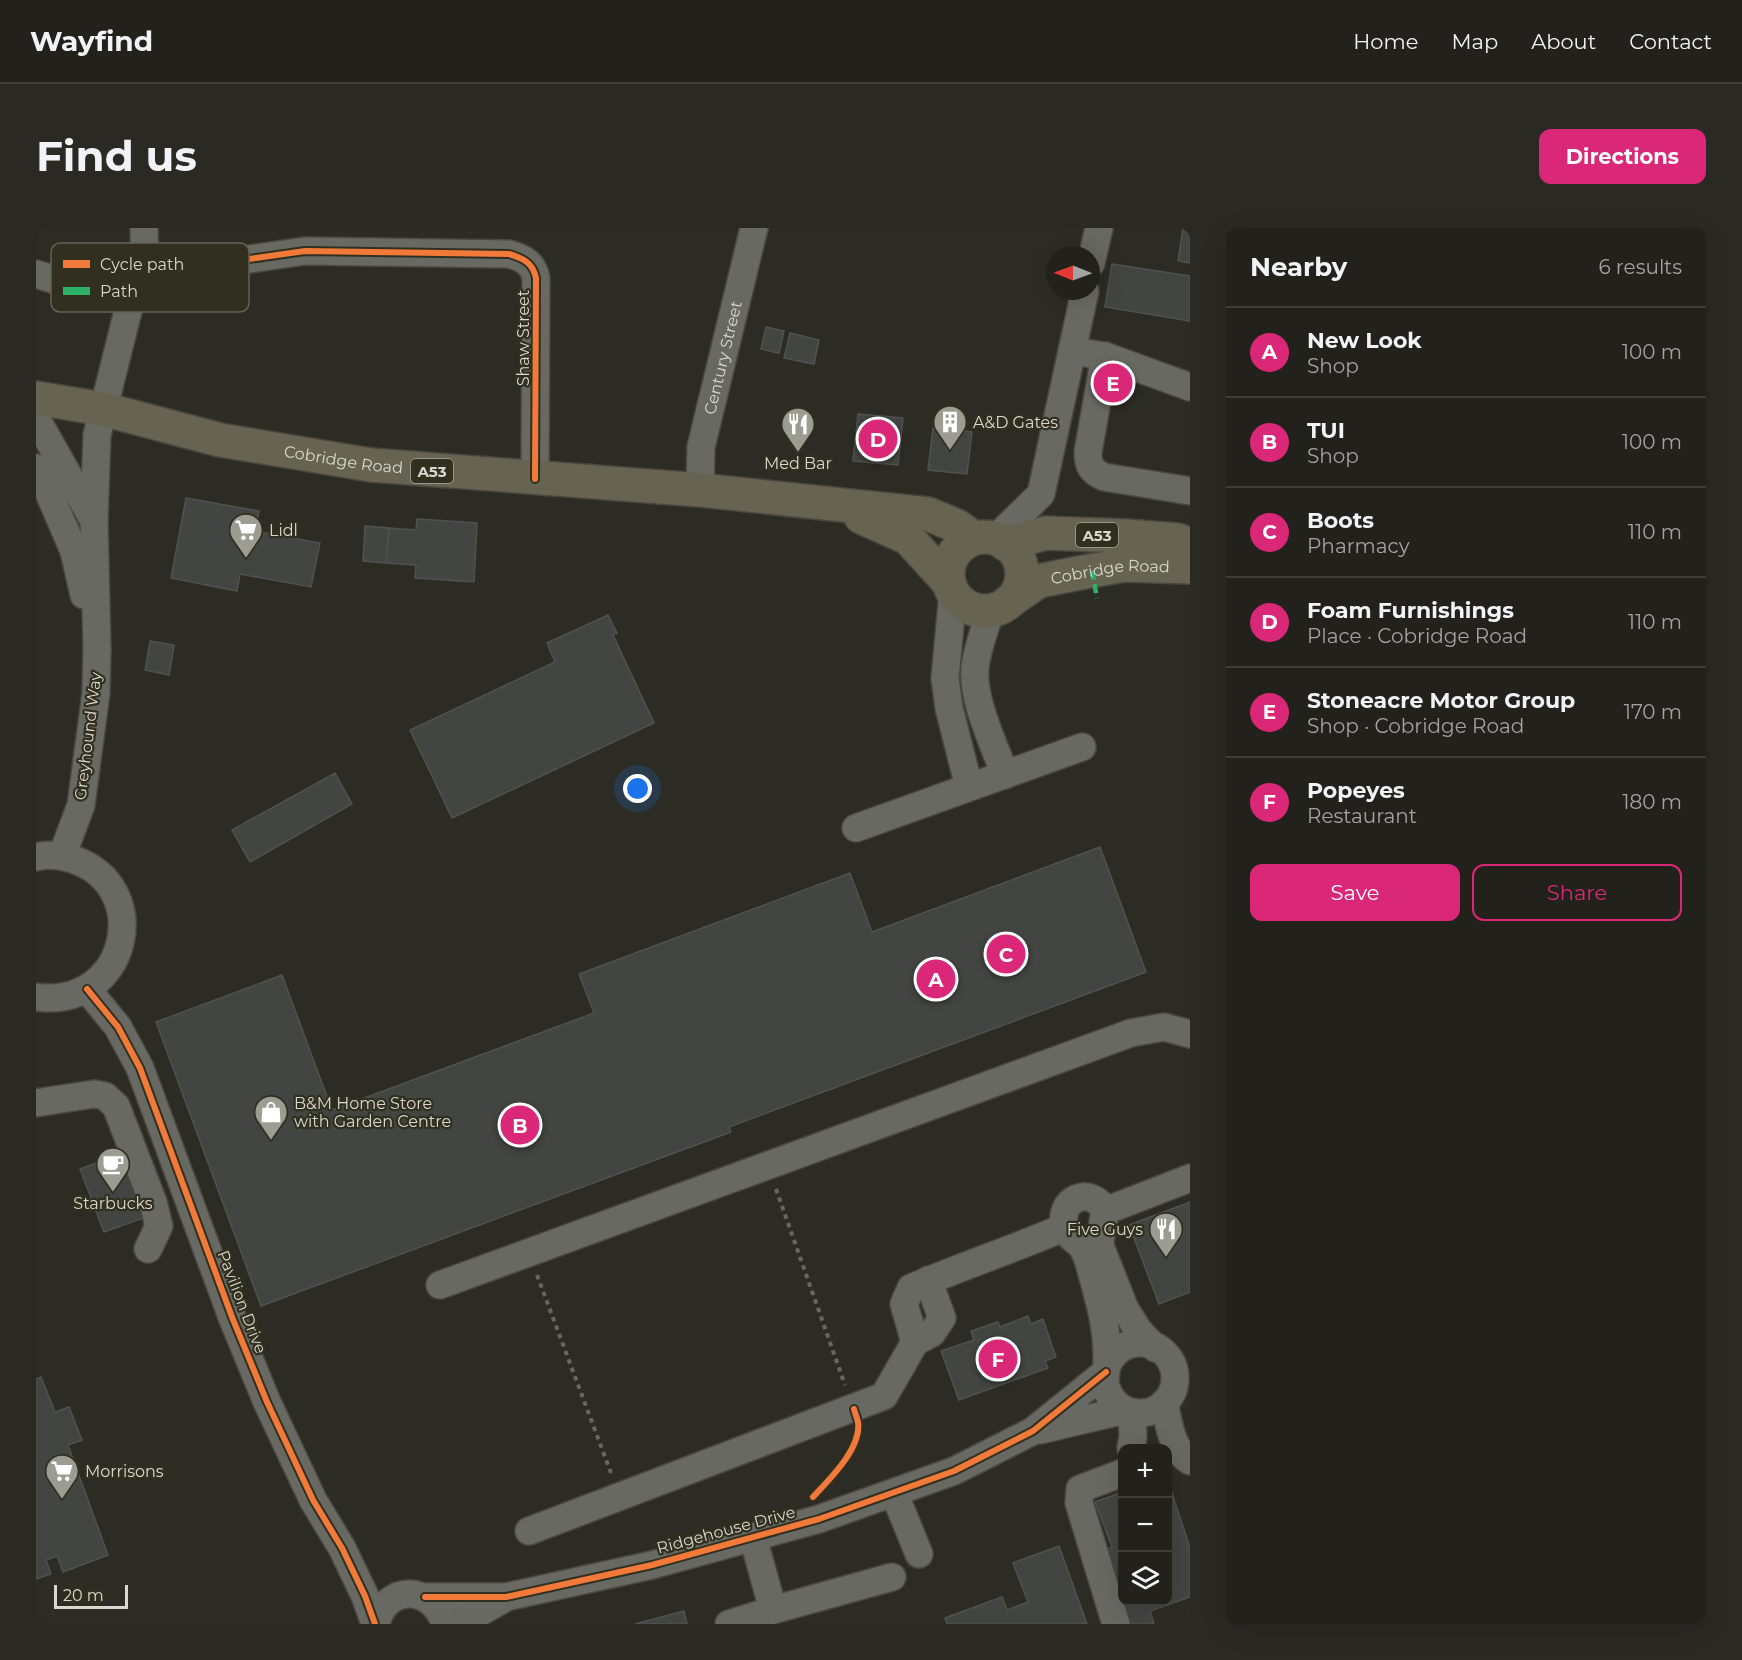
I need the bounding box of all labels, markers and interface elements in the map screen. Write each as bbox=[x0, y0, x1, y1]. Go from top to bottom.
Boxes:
text: Wayfind bbox=[30, 24, 153, 58]
text: Home bbox=[1353, 29, 1418, 54]
text: Map bbox=[1451, 29, 1498, 54]
text: About bbox=[1531, 29, 1596, 54]
text: Contact bbox=[1629, 29, 1712, 54]
button: Directions bbox=[1539, 129, 1706, 184]
text: Find us bbox=[36, 130, 197, 182]
legend bbox=[51, 243, 249, 312]
north arrow bbox=[1046, 246, 1100, 300]
text: Nearby bbox=[1250, 251, 1347, 283]
text: Cycle path bbox=[100, 255, 184, 274]
text: 6 results bbox=[1598, 255, 1682, 279]
text: Path bbox=[100, 282, 138, 301]
street label: Shaw Street bbox=[514, 289, 533, 386]
street label: Century Street bbox=[700, 298, 746, 416]
text: New Look bbox=[1307, 327, 1422, 354]
text: A bbox=[1262, 340, 1277, 364]
text: 100 m bbox=[1622, 340, 1682, 364]
text: Shop bbox=[1307, 354, 1359, 378]
pin: E bbox=[1094, 360, 1132, 406]
building icon: A&D Gates bbox=[932, 404, 968, 451]
restaurant icon: Med Bar bbox=[780, 406, 816, 453]
place label: A&D Gates bbox=[973, 413, 1058, 432]
pin: D bbox=[858, 416, 898, 462]
text: TUI bbox=[1307, 417, 1345, 444]
text: B bbox=[1262, 430, 1277, 454]
text: 100 m bbox=[1622, 430, 1682, 454]
street label: Cobridge Road bbox=[283, 441, 404, 477]
text: Shop bbox=[1307, 444, 1359, 468]
place label: Med Bar bbox=[764, 454, 832, 473]
road number: A53 bbox=[411, 459, 453, 483]
text: Boots bbox=[1307, 507, 1374, 534]
supermarket icon: Lidl bbox=[228, 512, 264, 559]
text: C bbox=[1262, 520, 1277, 544]
text: 110 m bbox=[1628, 520, 1682, 544]
place label: Lidl bbox=[269, 521, 298, 540]
road number: A53 bbox=[1076, 523, 1118, 547]
text: Pharmacy bbox=[1307, 534, 1410, 558]
street label: Cobridge Road bbox=[1049, 555, 1170, 588]
text: Foam Furnishings bbox=[1307, 597, 1514, 624]
text: D bbox=[1261, 610, 1278, 634]
text: 110 m bbox=[1628, 610, 1682, 634]
text: Place · Cobridge Road bbox=[1307, 624, 1527, 648]
street label: Greyhound Way bbox=[71, 671, 105, 801]
text: Stoneacre Motor Group bbox=[1307, 687, 1575, 714]
text: E bbox=[1263, 700, 1276, 724]
text: 170 m bbox=[1624, 700, 1682, 724]
text: Shop · Cobridge Road bbox=[1307, 714, 1524, 738]
your location bbox=[623, 774, 652, 803]
text: Popeyes bbox=[1307, 777, 1405, 804]
text: F bbox=[1263, 790, 1276, 814]
text: 180 m bbox=[1622, 790, 1682, 814]
text: Restaurant bbox=[1307, 804, 1417, 828]
button: Save bbox=[1250, 864, 1460, 921]
button: Share bbox=[1472, 864, 1682, 921]
pin: C bbox=[986, 932, 1026, 976]
pin: A bbox=[916, 956, 956, 1002]
shop icon: B&M Home Store with Garden Centre bbox=[253, 1094, 289, 1141]
place label: B&M Home Store with Garden Centre bbox=[294, 1094, 451, 1131]
pin: B bbox=[500, 1102, 540, 1148]
cafe icon: Starbucks bbox=[95, 1146, 131, 1193]
place label: Starbucks bbox=[73, 1194, 153, 1213]
restaurant icon: Five Guys bbox=[1148, 1211, 1184, 1258]
place label: Five Guys bbox=[1067, 1220, 1143, 1239]
street label: Pavilion Drive bbox=[214, 1248, 270, 1356]
pin: F bbox=[978, 1336, 1018, 1382]
map controls bbox=[1118, 1444, 1172, 1606]
button: + bbox=[1118, 1444, 1172, 1498]
supermarket icon: Morrisons bbox=[44, 1453, 80, 1500]
place label: Morrisons bbox=[85, 1462, 164, 1481]
button: − bbox=[1118, 1498, 1172, 1552]
street label: Ridgehouse Drive bbox=[655, 1502, 797, 1558]
button: layers bbox=[1118, 1552, 1172, 1606]
scale bar bbox=[54, 1582, 128, 1610]
text: 20 m bbox=[63, 1586, 104, 1605]

